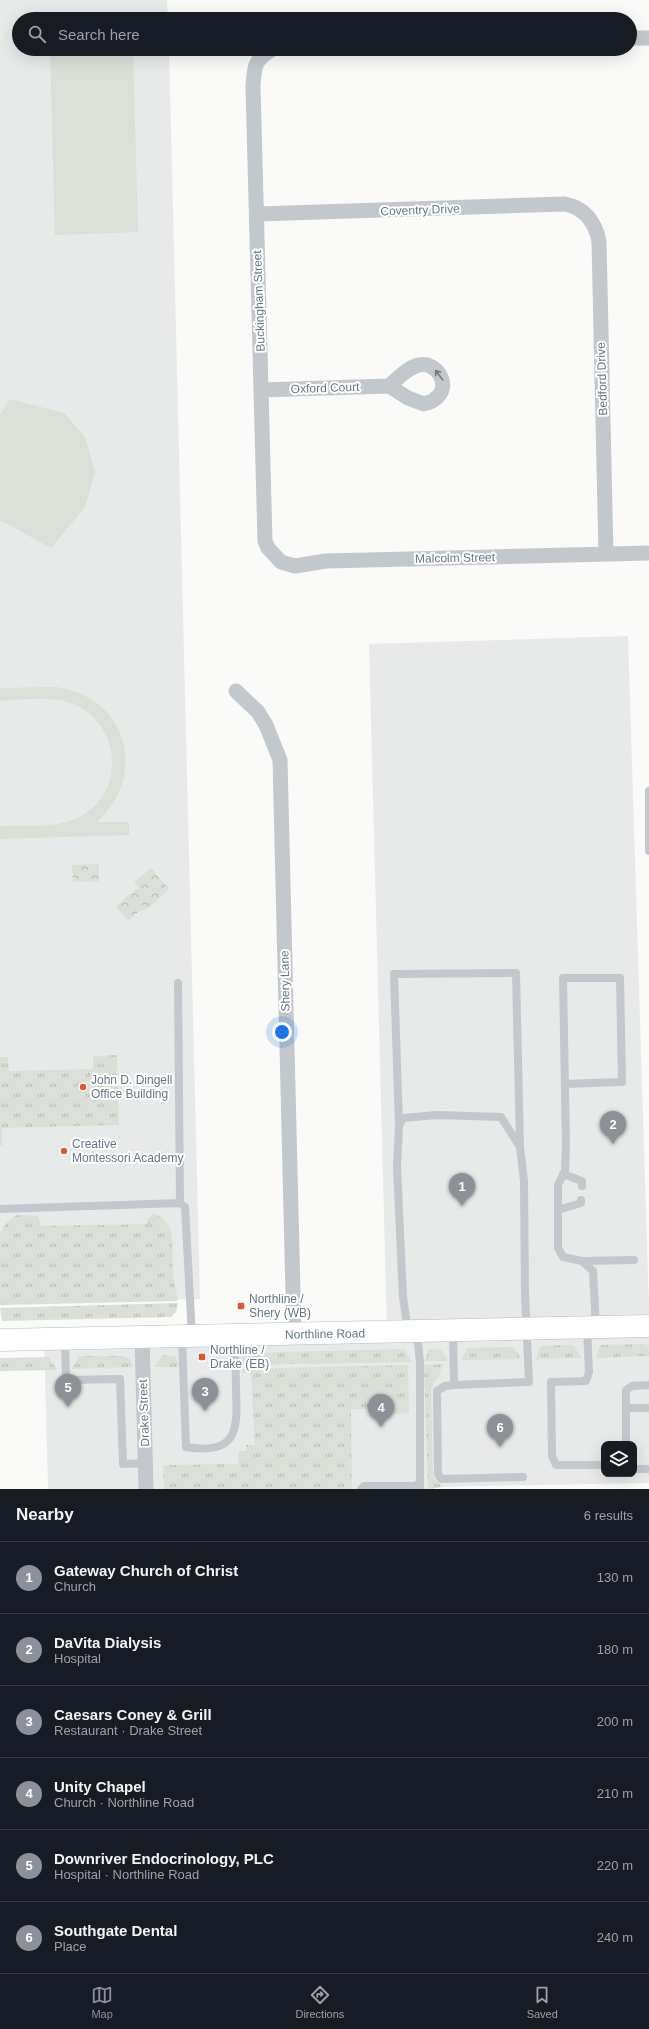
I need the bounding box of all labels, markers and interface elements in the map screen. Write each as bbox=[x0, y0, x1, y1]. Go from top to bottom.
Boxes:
search box bbox=[12, 12, 637, 56]
icon: search bbox=[26, 23, 48, 45]
text: Search here bbox=[58, 26, 140, 43]
street label: Coventry Drive bbox=[380, 202, 460, 218]
street label: Buckingham Street bbox=[250, 249, 268, 352]
street label: Bedford Drive bbox=[594, 342, 610, 416]
one-way arrow bbox=[434, 369, 443, 380]
street label: Oxford Court bbox=[290, 380, 360, 396]
street label: Malcolm Street bbox=[415, 550, 496, 566]
street label: Shery Lane bbox=[277, 950, 293, 1012]
your location bbox=[272, 1022, 292, 1042]
place label: John D. Dingell Office Building bbox=[91, 1073, 172, 1101]
marker: John D. Dingell Office Building bbox=[78, 1082, 88, 1092]
pin: 2 bbox=[600, 1111, 626, 1144]
place label: Creative Montessori Academy bbox=[72, 1137, 183, 1165]
marker: Creative Montessori Academy bbox=[59, 1146, 69, 1156]
pin: 1 bbox=[449, 1173, 475, 1206]
place label: Northline / Shery (WB) bbox=[249, 1292, 311, 1320]
marker: Northline / Shery (WB) bbox=[236, 1301, 246, 1311]
street label: Northline Road bbox=[285, 1326, 365, 1342]
place label: Northline / Drake (EB) bbox=[210, 1343, 269, 1371]
marker: Northline / Drake (EB) bbox=[197, 1352, 207, 1362]
pin: 5 bbox=[55, 1374, 81, 1407]
street label: Drake Street bbox=[136, 1378, 152, 1447]
pin: 3 bbox=[192, 1378, 218, 1411]
pin: 4 bbox=[368, 1394, 394, 1427]
pin: 6 bbox=[487, 1414, 513, 1447]
map controls bbox=[601, 1441, 637, 1477]
button: layers bbox=[601, 1441, 637, 1477]
text: Nearby bbox=[16, 1505, 74, 1524]
text: 6 results bbox=[584, 1508, 633, 1523]
text: Gateway Church of Christ bbox=[54, 1562, 238, 1579]
text: 1 bbox=[25, 1570, 33, 1585]
text: 130 m bbox=[597, 1570, 633, 1585]
text: Church bbox=[54, 1579, 96, 1594]
text: DaVita Dialysis bbox=[54, 1634, 161, 1651]
text: 2 bbox=[25, 1642, 33, 1657]
text: 180 m bbox=[597, 1642, 633, 1657]
text: Hospital bbox=[54, 1651, 101, 1666]
text: Caesars Coney & Grill bbox=[54, 1706, 212, 1723]
text: 3 bbox=[25, 1714, 33, 1729]
text: 200 m bbox=[597, 1714, 633, 1729]
text: Restaurant · Drake Street bbox=[54, 1723, 202, 1738]
text: Unity Chapel bbox=[54, 1778, 146, 1795]
text: 4 bbox=[25, 1786, 33, 1801]
text: 210 m bbox=[597, 1786, 633, 1801]
text: Church · Northline Road bbox=[54, 1795, 194, 1810]
text: Downriver Endocrinology, PLC bbox=[54, 1850, 274, 1867]
text: 5 bbox=[25, 1858, 33, 1873]
text: 220 m bbox=[597, 1858, 633, 1873]
text: Hospital · Northline Road bbox=[54, 1867, 199, 1882]
text: Southgate Dental bbox=[54, 1922, 177, 1939]
text: 6 bbox=[25, 1930, 33, 1945]
text: 240 m bbox=[597, 1930, 633, 1945]
text: Place bbox=[54, 1939, 87, 1954]
tab: Map bbox=[91, 1984, 113, 2020]
tab: Directions bbox=[295, 1984, 344, 2020]
tab: Saved bbox=[527, 1984, 558, 2020]

